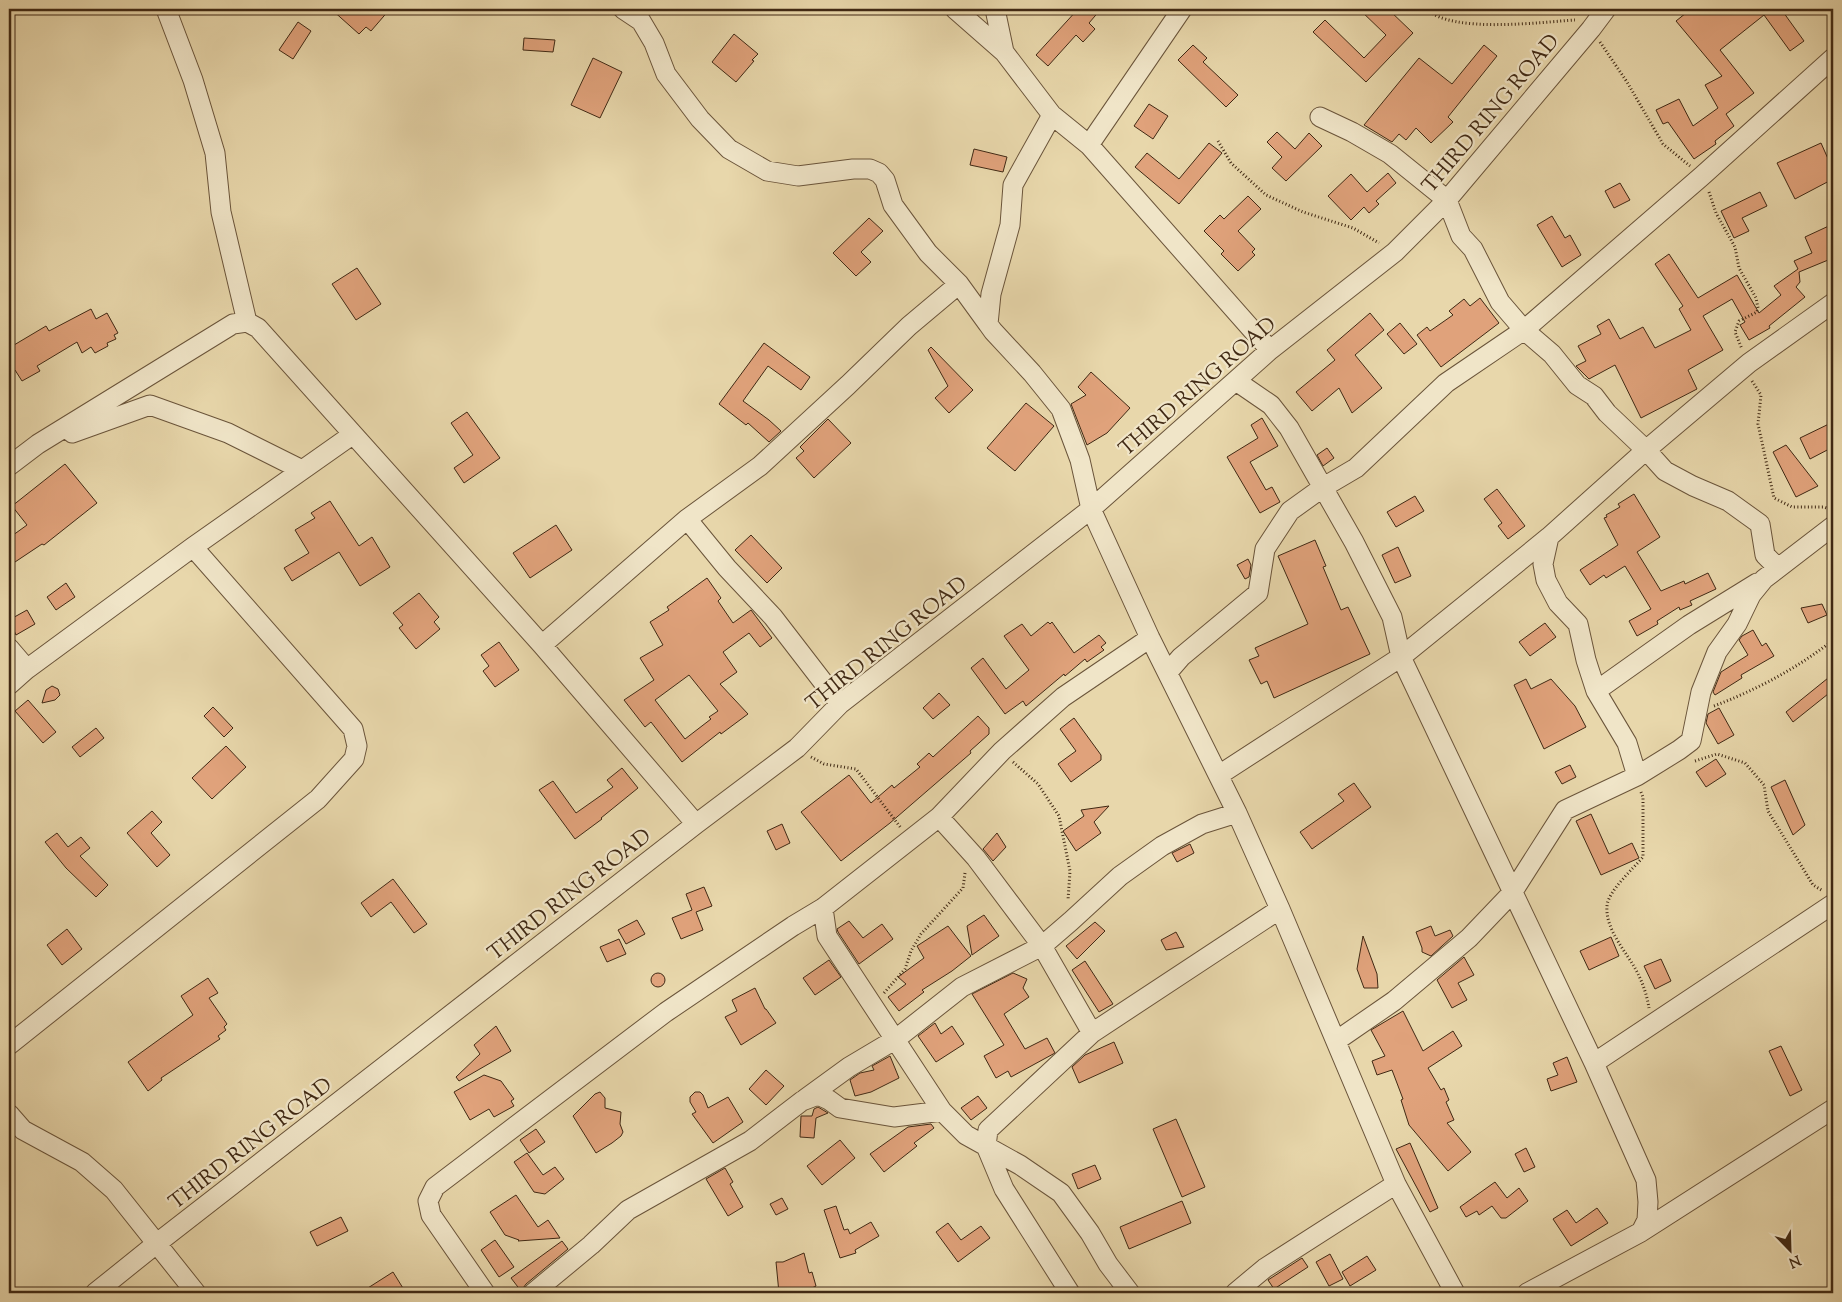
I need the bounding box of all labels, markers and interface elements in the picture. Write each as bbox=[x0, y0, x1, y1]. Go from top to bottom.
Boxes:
street label: THIRD RING ROAD bbox=[1416, 28, 1567, 200]
street label: THIRD RING ROAD bbox=[1113, 311, 1284, 464]
street label: THIRD RING ROAD bbox=[800, 570, 974, 719]
street label: THIRD RING ROAD bbox=[482, 822, 658, 969]
street label: THIRD RING ROAD bbox=[163, 1071, 339, 1218]
north arrow bbox=[1764, 1224, 1814, 1274]
text: N bbox=[1785, 1249, 1803, 1272]

